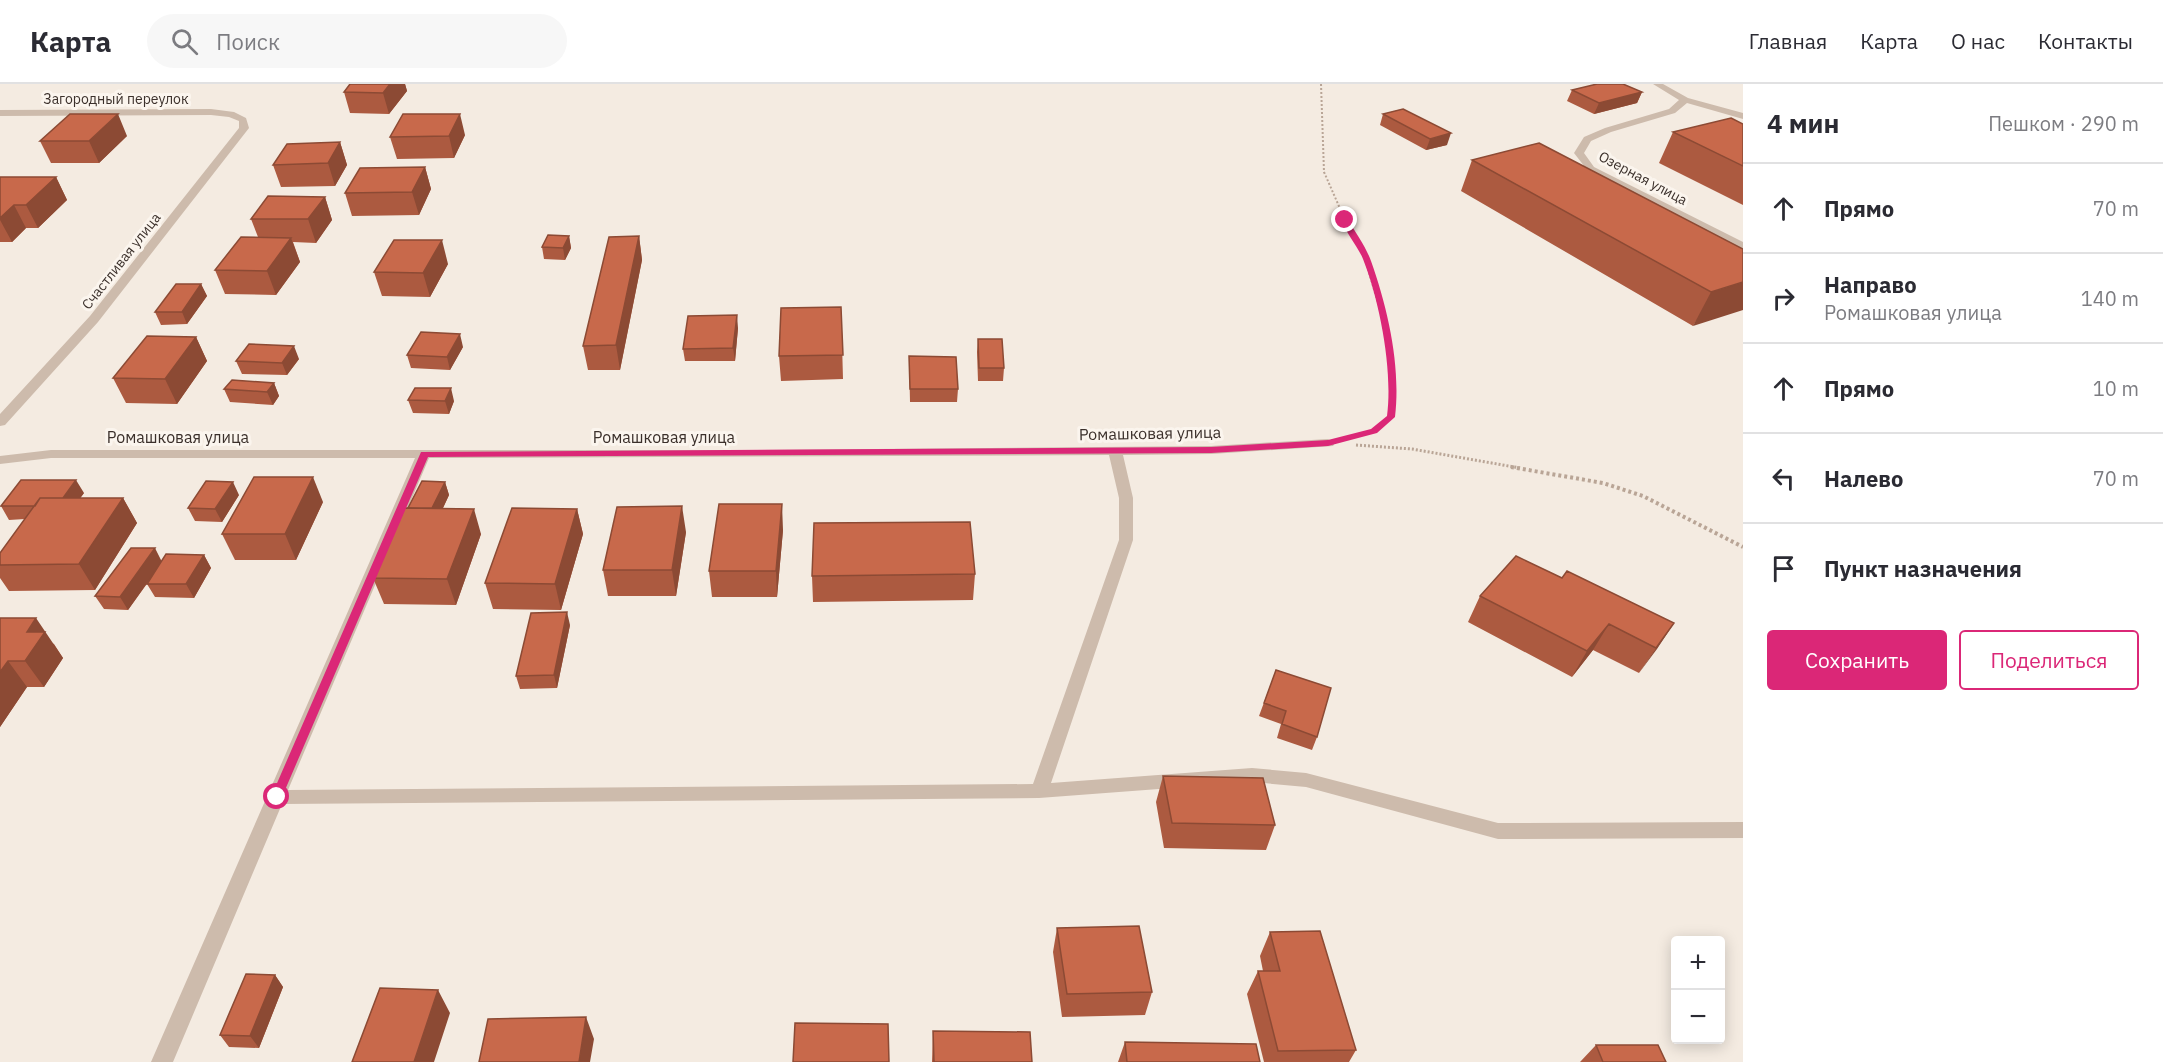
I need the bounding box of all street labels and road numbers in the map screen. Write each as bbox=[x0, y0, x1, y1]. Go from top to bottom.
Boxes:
street label: Загородный переулок bbox=[43, 90, 189, 108]
street label: Озерная улица bbox=[1596, 147, 1691, 209]
street label: Счастливая улица bbox=[78, 209, 165, 313]
street label: Ромашковая улица bbox=[1079, 422, 1222, 444]
street label: Ромашковая улица bbox=[107, 427, 250, 447]
street label: Ромашковая улица bbox=[593, 427, 736, 447]

